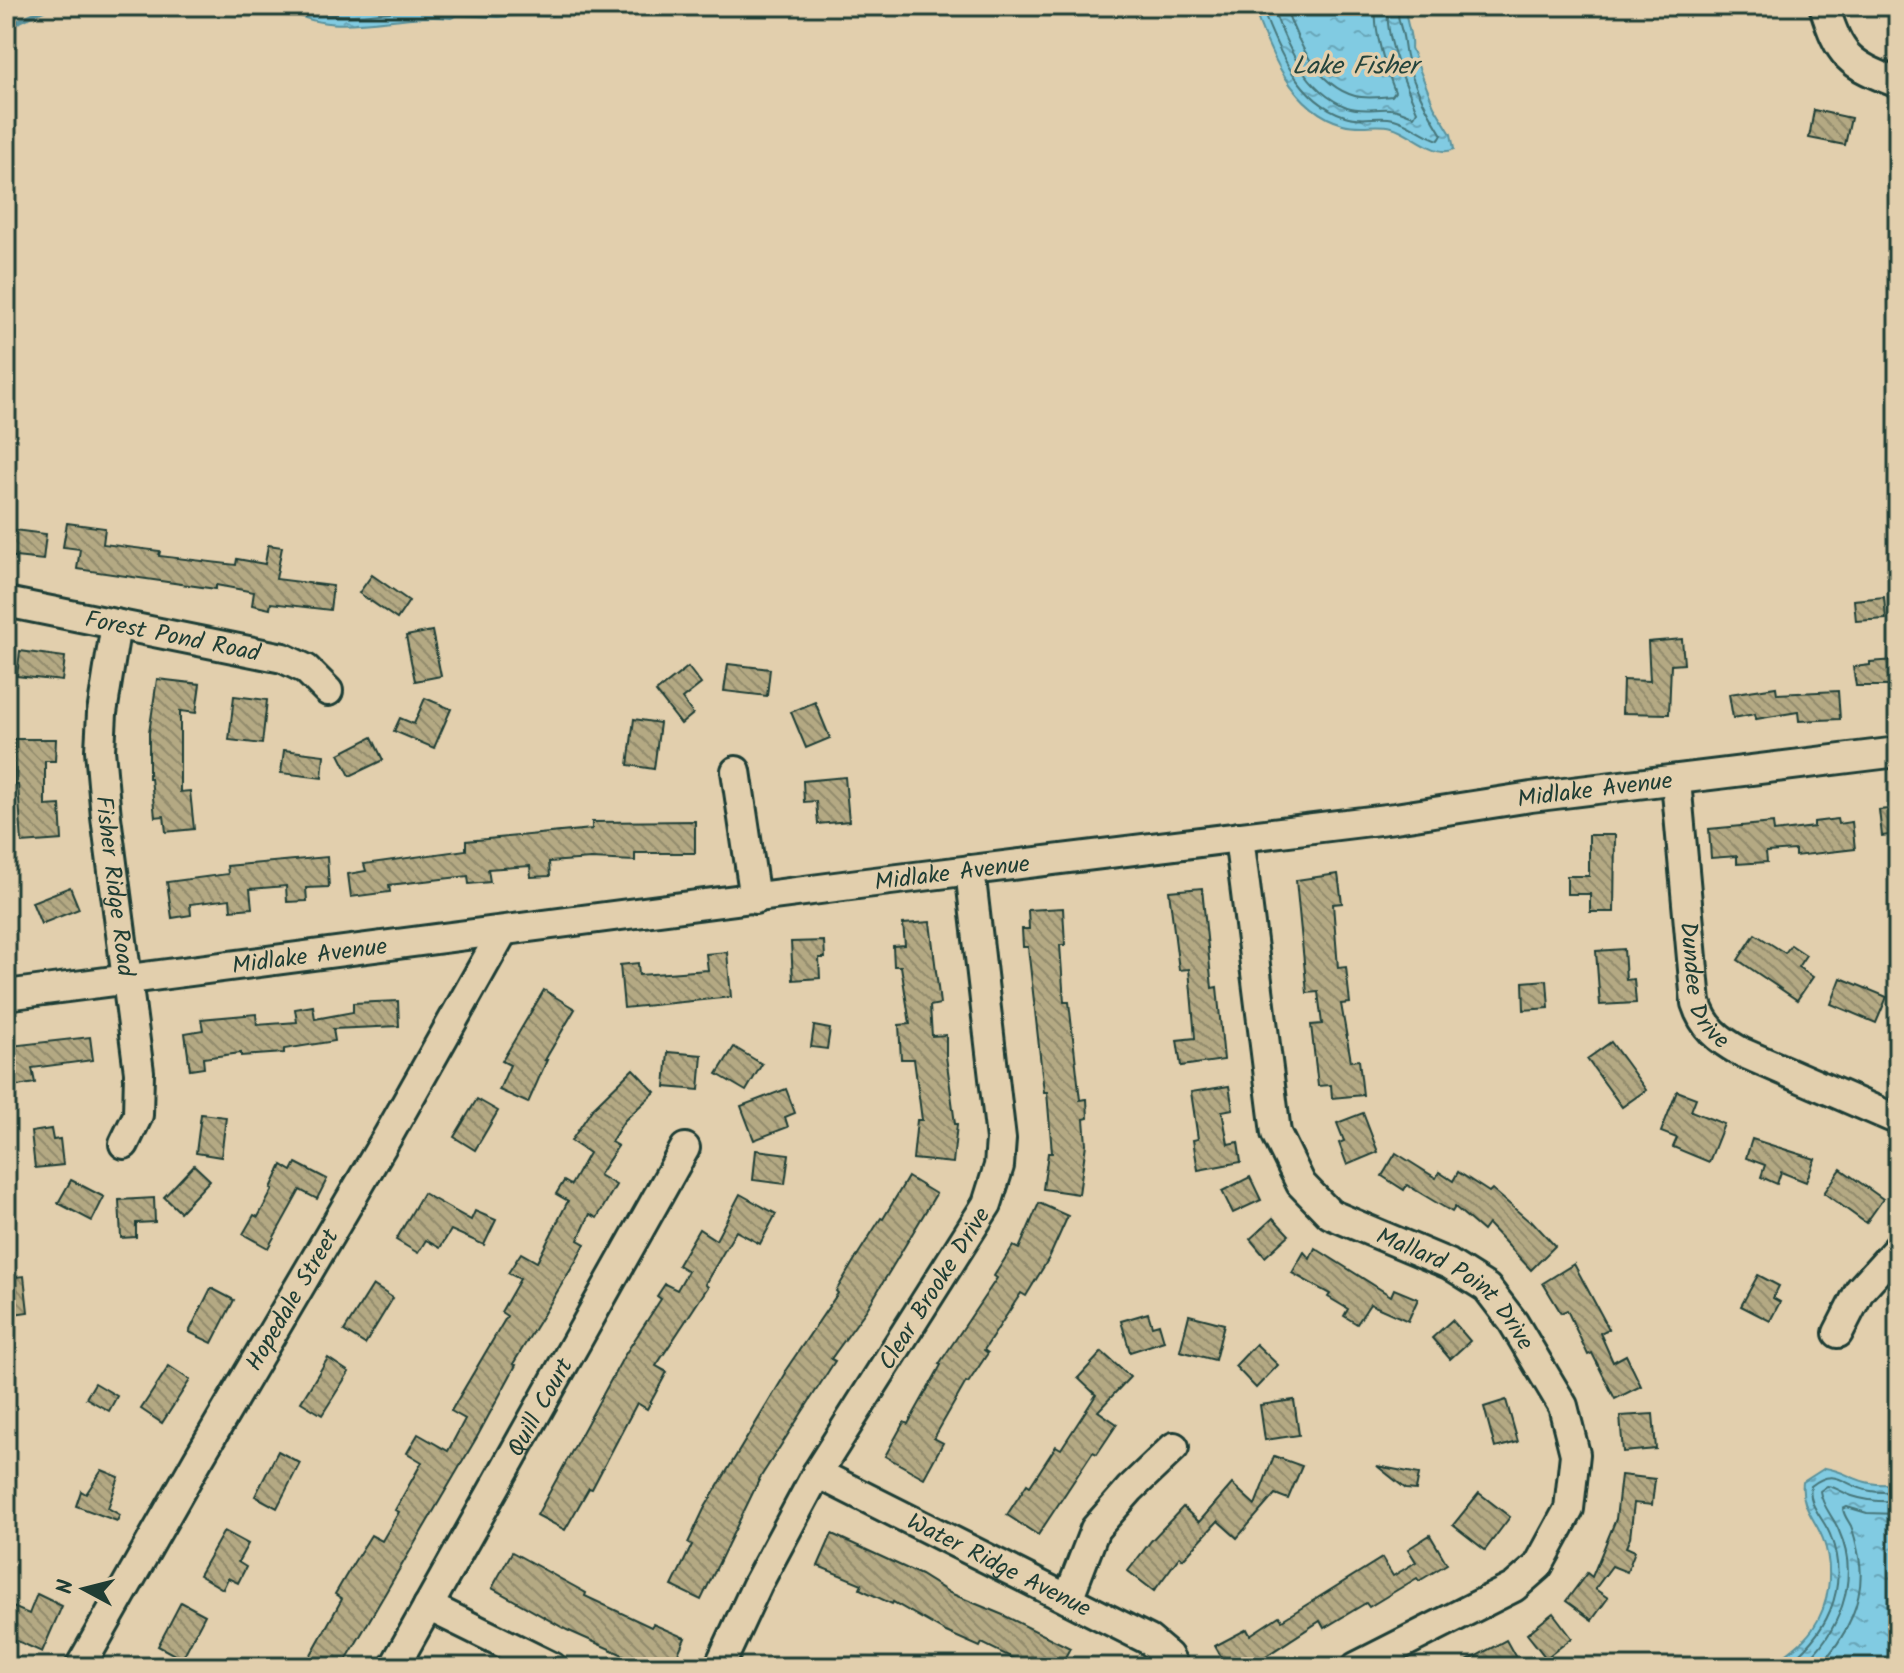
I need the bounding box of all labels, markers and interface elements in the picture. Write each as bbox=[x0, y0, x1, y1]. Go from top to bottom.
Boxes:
water label: Lake Fisher bbox=[1292, 46, 1423, 88]
street label: Forest Pond Road bbox=[81, 600, 264, 674]
street label: Midlake Avenue bbox=[1514, 762, 1675, 820]
street label: Fisher Ridge Road bbox=[83, 794, 145, 980]
street label: Midlake Avenue bbox=[872, 845, 1032, 903]
street label: Dundee Drive bbox=[1668, 920, 1737, 1060]
street label: Midlake Avenue bbox=[230, 928, 390, 986]
street label: Clear Brooke Drive bbox=[869, 1200, 1001, 1378]
street label: Mallard Point Drive bbox=[1370, 1218, 1544, 1358]
street label: Hopedale Street bbox=[236, 1221, 351, 1379]
street label: Quill Court bbox=[498, 1350, 585, 1464]
street label: Water Ridge Avenue bbox=[900, 1503, 1098, 1629]
north arrow bbox=[44, 1549, 124, 1629]
text: N bbox=[48, 1578, 85, 1596]

